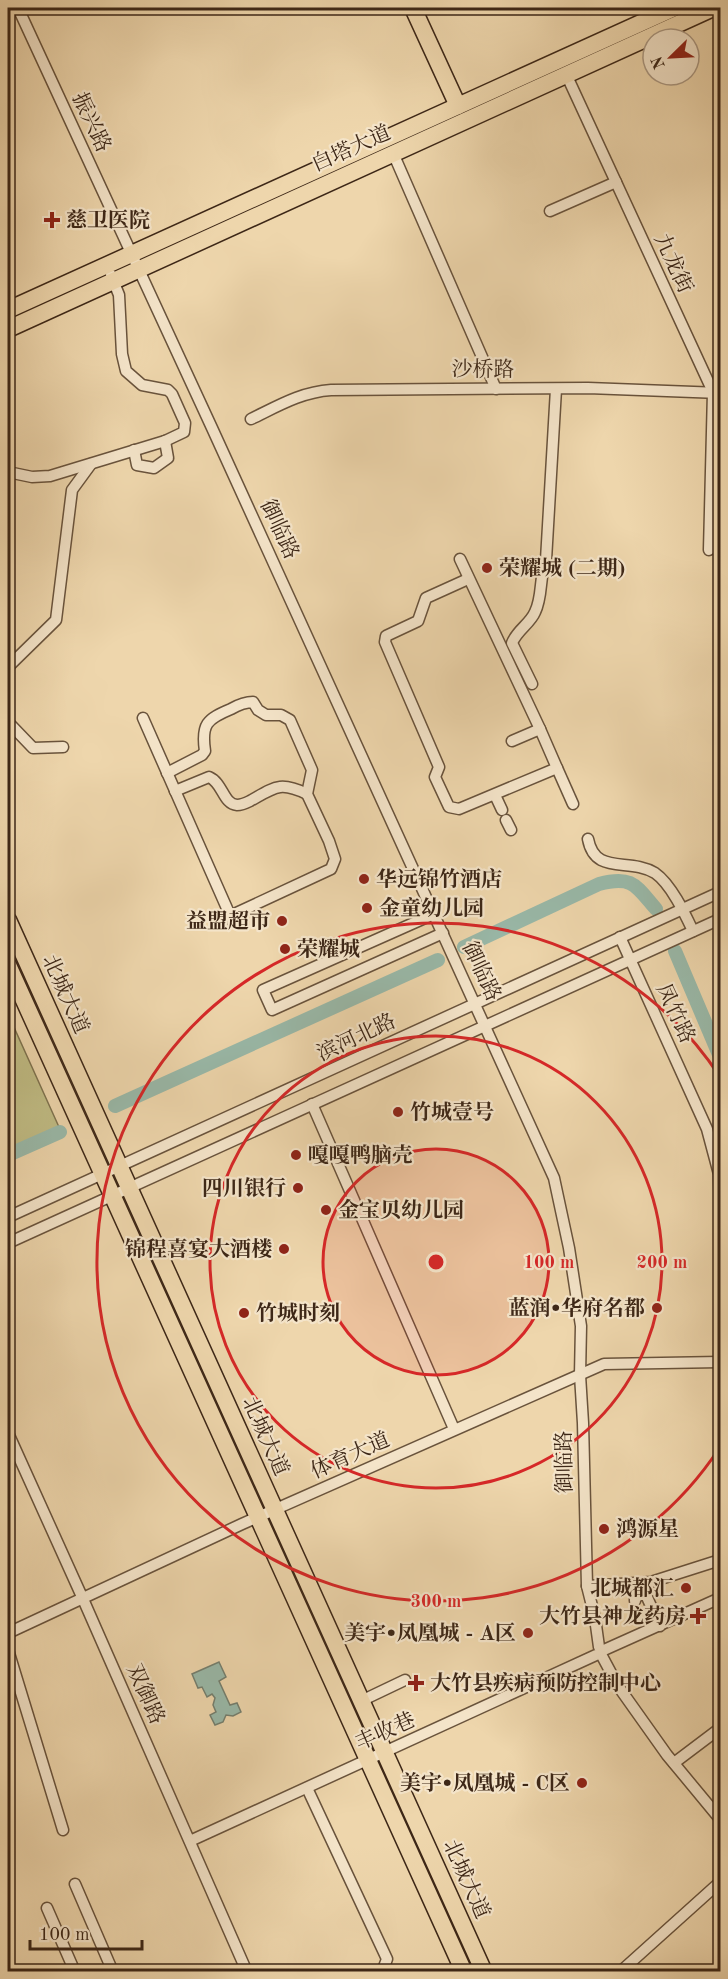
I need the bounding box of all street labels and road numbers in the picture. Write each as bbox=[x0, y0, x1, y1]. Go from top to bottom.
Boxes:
street label: 振兴路 bbox=[68, 89, 115, 156]
street label: 白塔大道 bbox=[308, 121, 394, 176]
street label: 九龙街 bbox=[650, 230, 697, 297]
street label: 沙桥路 bbox=[452, 358, 515, 381]
street label: 御临路 bbox=[256, 496, 303, 563]
street label: 御临路 bbox=[458, 938, 505, 1005]
street label: 北城大道 bbox=[38, 951, 93, 1037]
street label: 凤竹路 bbox=[652, 980, 699, 1047]
street label: 滨河北路 bbox=[313, 1009, 399, 1066]
street label: 北城大道 bbox=[238, 1393, 293, 1479]
street label: 体育大道 bbox=[307, 1428, 393, 1483]
street label: 御临路 bbox=[552, 1430, 577, 1494]
street label: 双御路 bbox=[122, 1661, 169, 1728]
street label: 丰收巷 bbox=[352, 1708, 419, 1755]
street label: 北城大道 bbox=[439, 1836, 494, 1922]

